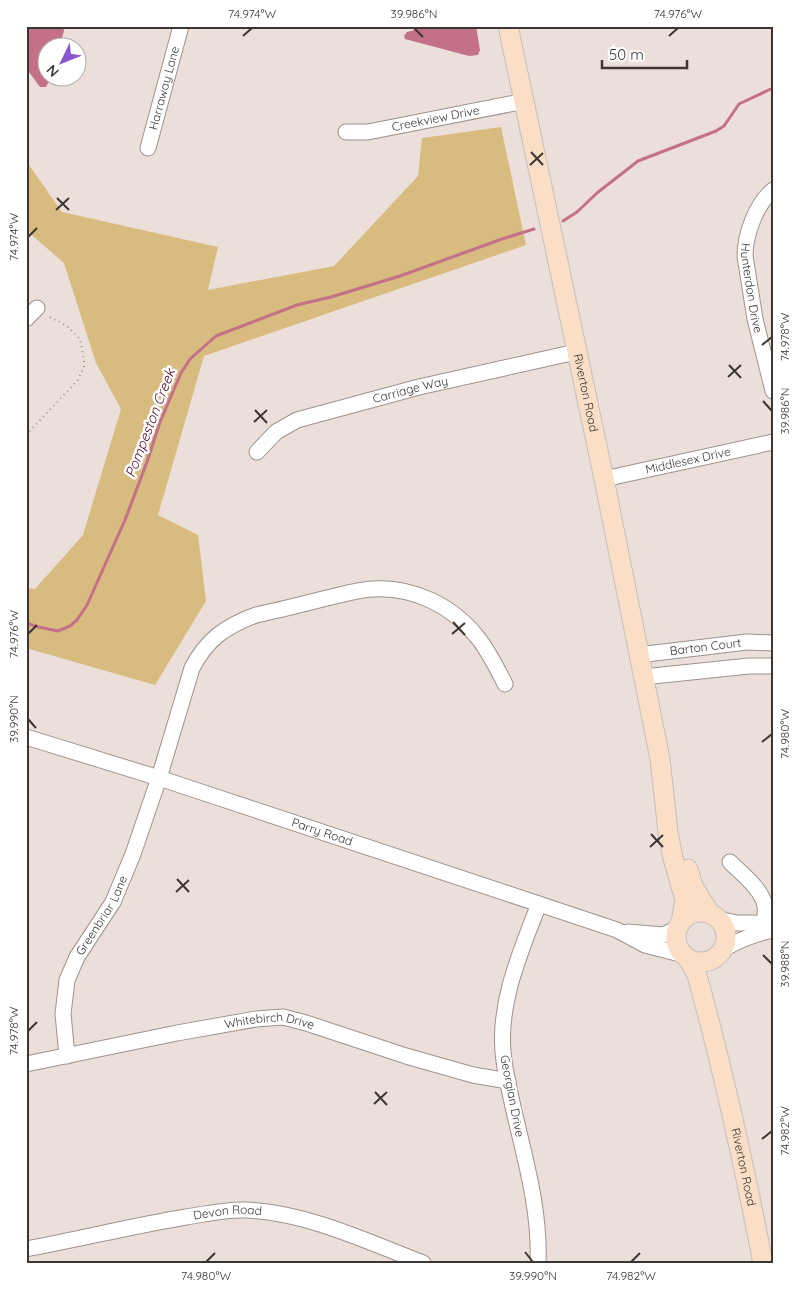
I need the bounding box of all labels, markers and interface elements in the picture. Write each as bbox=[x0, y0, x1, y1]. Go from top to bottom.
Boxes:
text: 74.974°W bbox=[228, 6, 276, 21]
text: 39.986°N bbox=[390, 6, 438, 21]
text: 74.976°W bbox=[654, 6, 703, 21]
north arrow bbox=[38, 38, 88, 88]
scale bar bbox=[602, 38, 686, 70]
street label: Harraway Lane bbox=[145, 44, 182, 132]
text: 50 m bbox=[609, 45, 644, 64]
text: N bbox=[42, 61, 63, 81]
street label: Creekview Drive bbox=[390, 102, 481, 134]
text: 74.974°W bbox=[6, 213, 21, 261]
street label: Hunterdon Drive bbox=[738, 242, 766, 335]
text: 74.978°W bbox=[777, 312, 792, 361]
street label: Riverton Road bbox=[571, 352, 602, 433]
water label: Pompeston Creek bbox=[121, 365, 180, 480]
street label: Carriage Way bbox=[371, 373, 449, 406]
text: 39.986°N bbox=[777, 387, 792, 435]
street label: Middlesex Drive bbox=[644, 443, 732, 477]
text: 74.976°W bbox=[6, 609, 21, 658]
street label: Barton Court bbox=[669, 635, 742, 658]
text: 39.990°N bbox=[6, 695, 21, 743]
text: 74.980°W bbox=[777, 709, 792, 759]
street label: Parry Road bbox=[290, 814, 355, 849]
street label: Greenbriar Lane bbox=[72, 873, 130, 958]
text: 39.988°N bbox=[777, 940, 792, 988]
text: 74.978°W bbox=[6, 1006, 21, 1055]
street label: Whitebirch Drive bbox=[223, 1009, 317, 1032]
street label: Georgian Drive bbox=[497, 1054, 528, 1138]
text: 74.982°W bbox=[777, 1106, 792, 1156]
street label: Riverton Road bbox=[728, 1126, 759, 1207]
street label: Devon Road bbox=[192, 1202, 263, 1223]
text: 74.980°W bbox=[181, 1268, 231, 1283]
text: 39.990°N bbox=[509, 1268, 557, 1283]
text: 74.982°W bbox=[606, 1268, 656, 1283]

